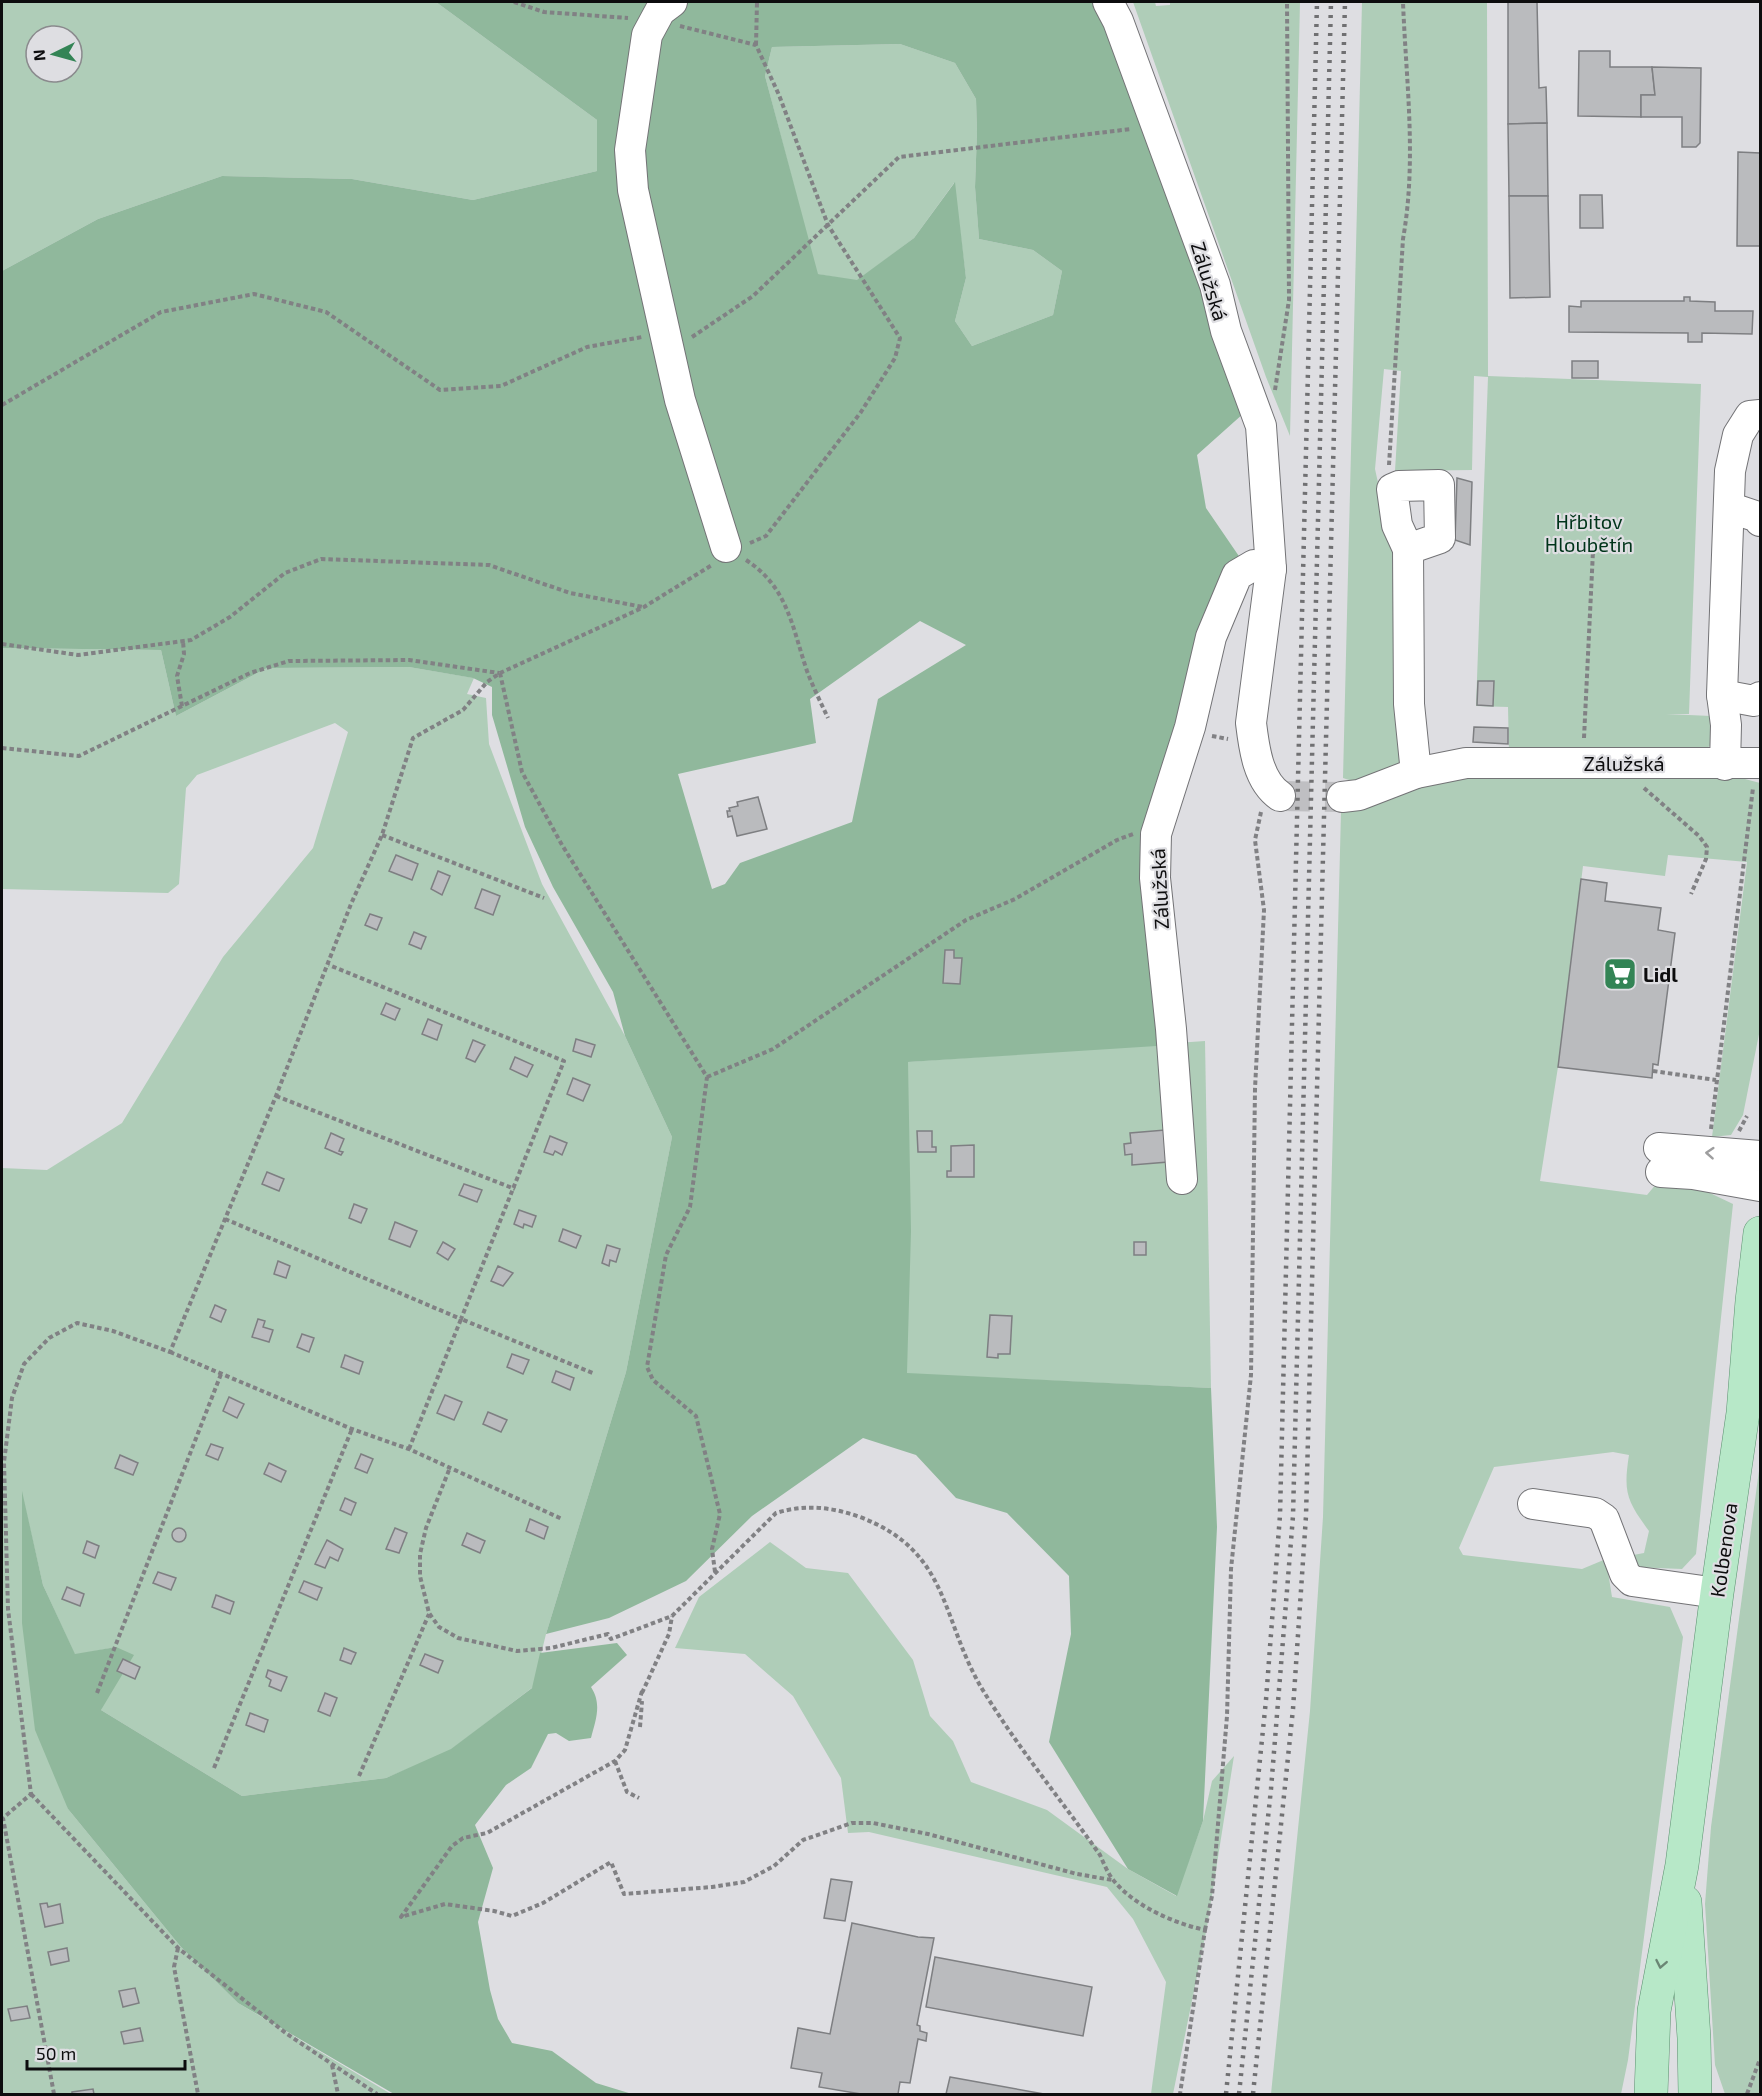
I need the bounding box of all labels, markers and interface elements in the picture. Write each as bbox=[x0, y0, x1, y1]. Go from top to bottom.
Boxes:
north arrow bbox=[24, 24, 84, 84]
text: N bbox=[29, 49, 49, 62]
street label: Zálužská bbox=[1187, 239, 1233, 323]
park label: Hřbitov Hloubětín bbox=[1545, 509, 1633, 556]
street label: Zálužská bbox=[1583, 751, 1665, 775]
street label: Zálužská bbox=[1145, 848, 1173, 930]
supermarket icon: Lidl bbox=[1602, 956, 1638, 992]
place label: Lidl bbox=[1643, 962, 1678, 986]
one-way arrow bbox=[1705, 1146, 1714, 1159]
street label: Kolbenova bbox=[1704, 1501, 1742, 1599]
one-way arrow bbox=[1655, 1958, 1668, 1968]
scale bar bbox=[27, 2033, 184, 2071]
text: 50 m bbox=[36, 2042, 76, 2064]

